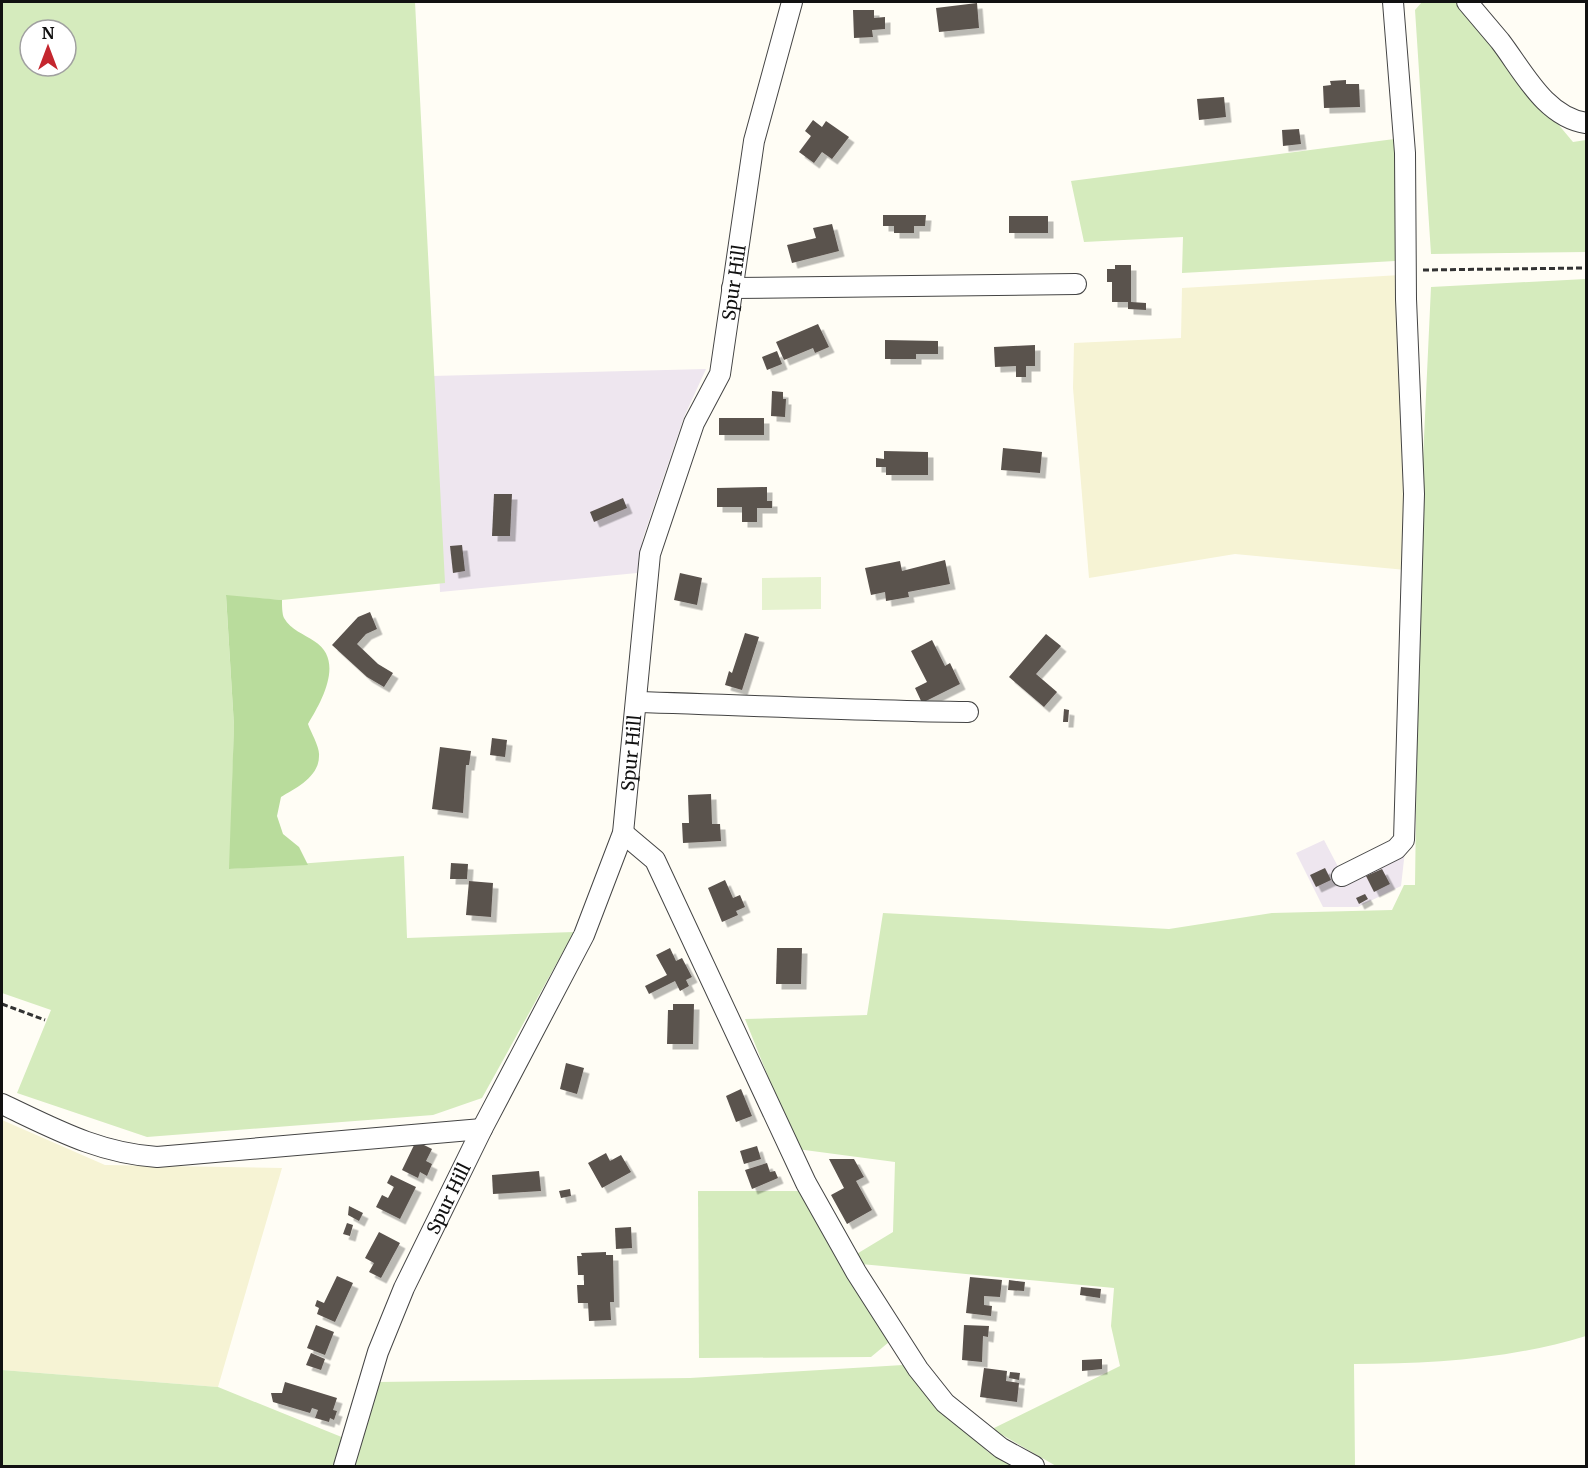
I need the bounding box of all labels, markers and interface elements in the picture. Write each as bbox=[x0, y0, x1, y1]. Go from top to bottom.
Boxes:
north arrow bbox=[18, 18, 78, 78]
text: N bbox=[42, 23, 55, 43]
street label: Spur Hill bbox=[716, 243, 750, 322]
street label: Spur Hill bbox=[616, 713, 646, 792]
street label: Spur Hill bbox=[421, 1158, 475, 1238]

